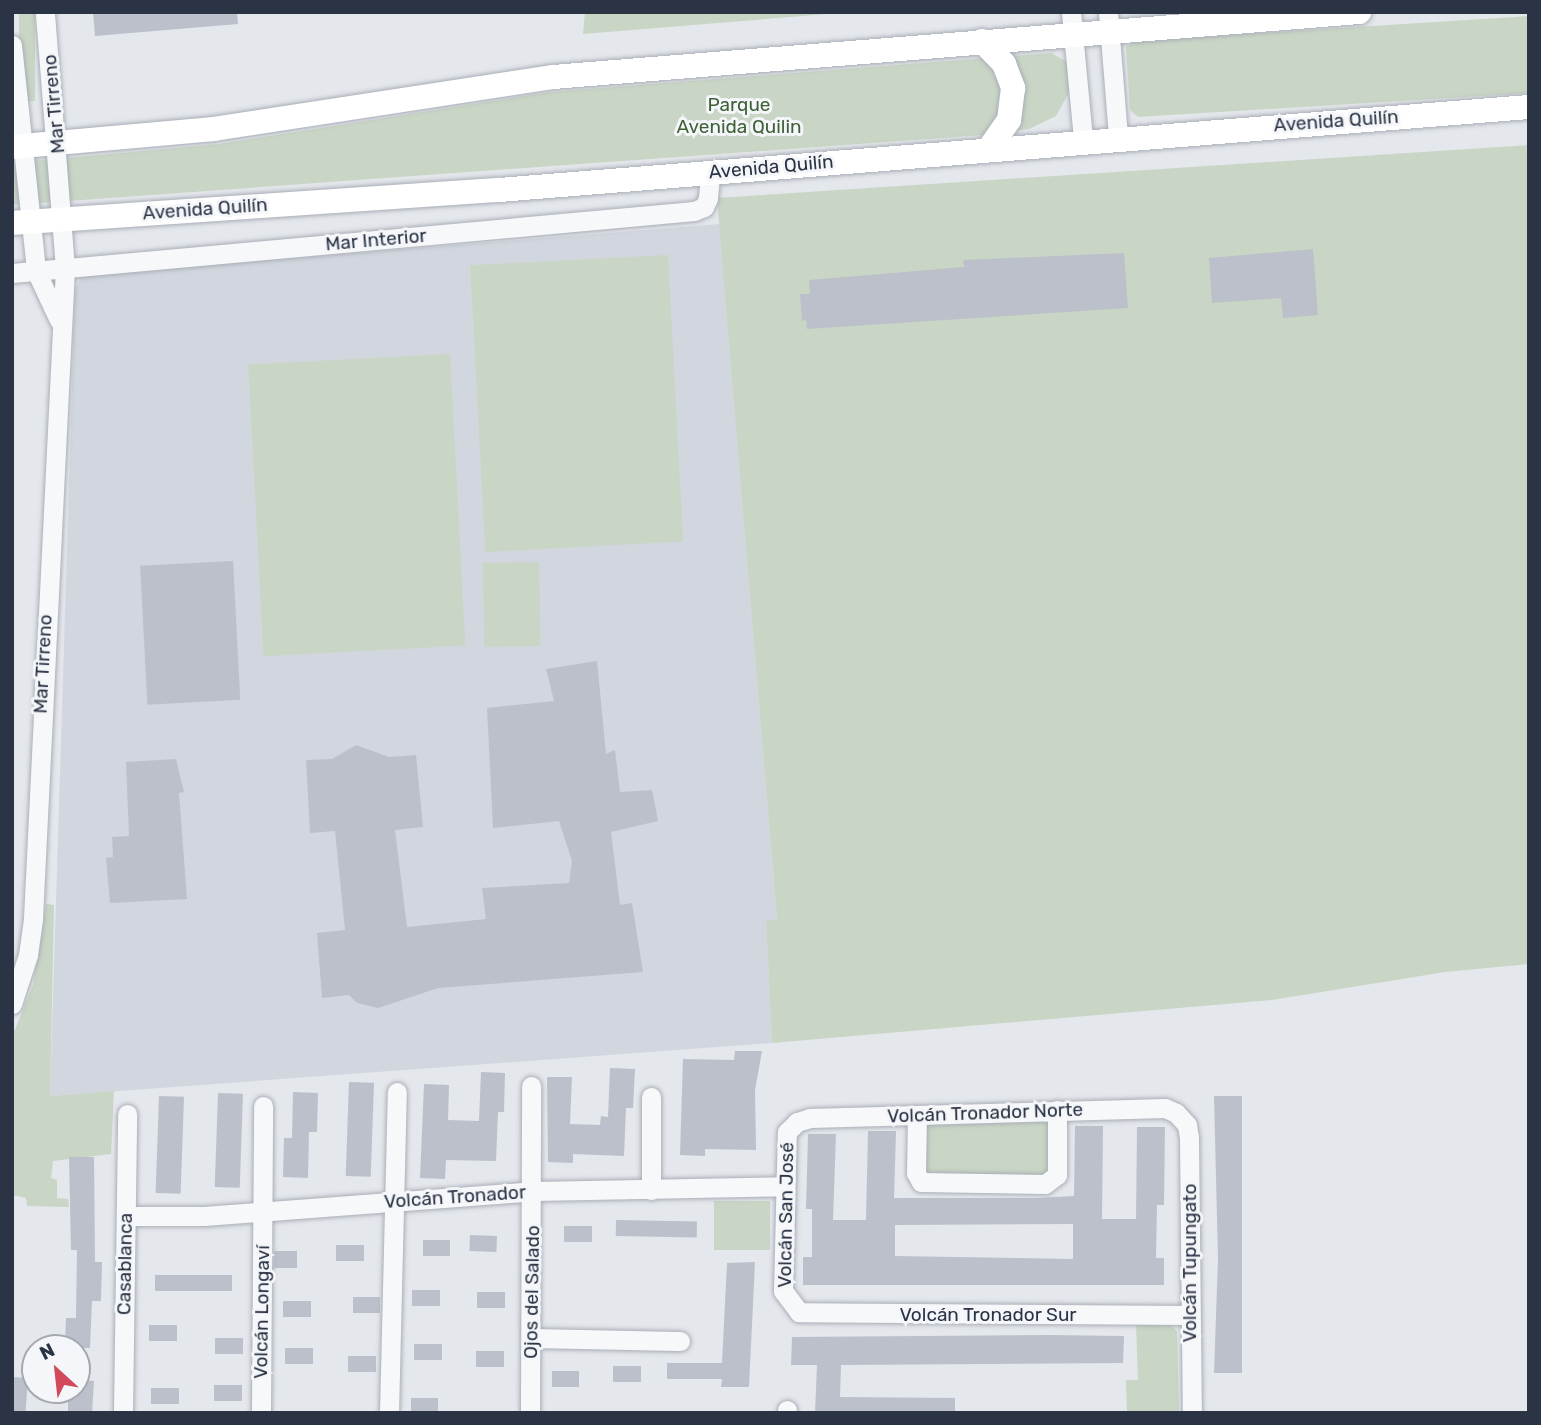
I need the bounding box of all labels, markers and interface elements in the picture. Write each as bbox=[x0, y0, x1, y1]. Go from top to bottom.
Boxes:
street label: Mar Tirreno bbox=[38, 53, 70, 155]
park label: Parque Avenida Quilin bbox=[676, 94, 802, 138]
street label: Avenida Quilín bbox=[1273, 105, 1399, 137]
street label: Avenida Quilín bbox=[708, 150, 834, 184]
street label: Avenida Quilín bbox=[142, 193, 268, 225]
street label: Mar Interior bbox=[324, 224, 428, 256]
street label: Mar Tirreno bbox=[29, 613, 57, 715]
street label: Volcán Tronador Norte bbox=[886, 1098, 1084, 1128]
street label: Volcán San José bbox=[773, 1142, 799, 1288]
street label: Volcán Tronador bbox=[383, 1181, 527, 1213]
street label: Volcán Tupungato bbox=[1179, 1183, 1201, 1343]
street label: Casablanca bbox=[113, 1213, 137, 1315]
street label: Ojos del Salado bbox=[519, 1225, 545, 1359]
street label: Volcán Longaví bbox=[249, 1245, 275, 1379]
street label: Volcán Tronador Sur bbox=[899, 1304, 1077, 1326]
north arrow bbox=[21, 1334, 91, 1404]
text: N bbox=[36, 1338, 58, 1365]

